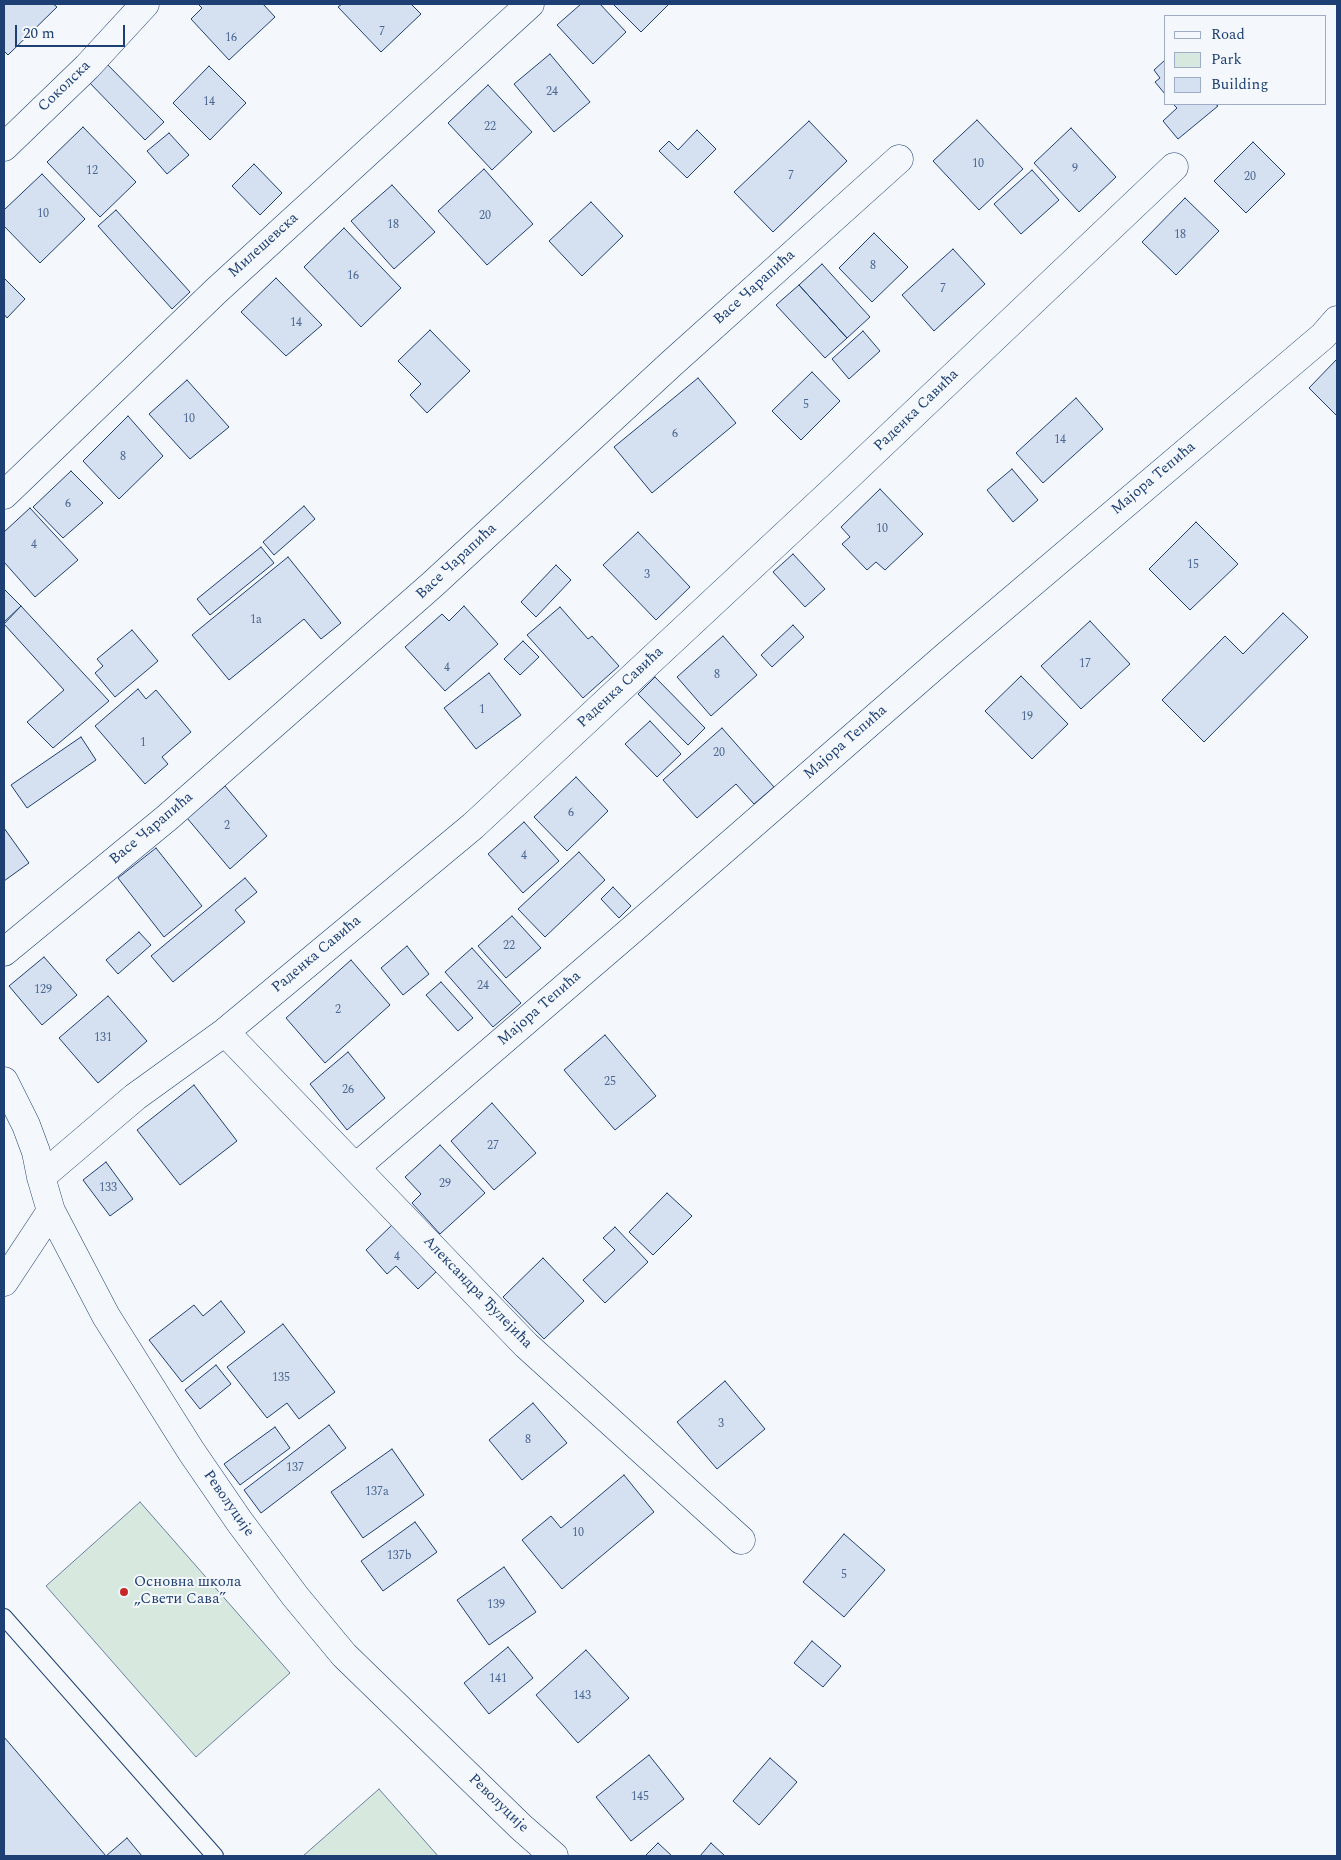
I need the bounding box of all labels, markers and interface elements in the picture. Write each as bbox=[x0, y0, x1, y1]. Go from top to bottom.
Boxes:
scale bar bbox=[18, 15, 128, 47]
legend bbox=[1164, 15, 1326, 105]
text: 20 m bbox=[23, 22, 55, 45]
text: Road bbox=[1211, 23, 1245, 46]
house number: 7 bbox=[379, 26, 385, 40]
house number: 16 bbox=[225, 32, 237, 46]
text: Park bbox=[1211, 48, 1242, 71]
street label: Соколска bbox=[35, 58, 95, 116]
text: Building bbox=[1211, 73, 1268, 96]
house number: 24 bbox=[546, 86, 558, 100]
house number: 14 bbox=[203, 96, 215, 110]
house number: 22 bbox=[484, 121, 496, 135]
house number: 10 bbox=[972, 158, 984, 172]
house number: 9 bbox=[1072, 163, 1078, 177]
house number: 12 bbox=[86, 165, 98, 179]
house number: 7 bbox=[788, 170, 794, 184]
house number: 20 bbox=[1244, 171, 1256, 185]
house number: 10 bbox=[37, 208, 49, 222]
street label: Милешевска bbox=[225, 210, 303, 282]
house number: 20 bbox=[479, 210, 491, 224]
house number: 18 bbox=[387, 219, 399, 233]
house number: 18 bbox=[1174, 229, 1186, 243]
street label: Васе Чарапића bbox=[711, 247, 799, 329]
house number: 8 bbox=[870, 260, 876, 274]
house number: 16 bbox=[347, 270, 359, 284]
house number: 7 bbox=[940, 283, 946, 297]
house number: 14 bbox=[290, 317, 302, 331]
street label: Раденка Савића bbox=[871, 366, 963, 456]
house number: 5 bbox=[803, 399, 809, 413]
house number: 10 bbox=[183, 413, 195, 427]
house number: 6 bbox=[672, 428, 678, 442]
house number: 14 bbox=[1054, 434, 1066, 448]
street label: Мајора Тепића bbox=[1108, 439, 1200, 519]
house number: 8 bbox=[120, 451, 126, 465]
house number: 6 bbox=[65, 498, 71, 512]
street label: Васе Чарапића bbox=[413, 520, 501, 604]
house number: 10 bbox=[876, 523, 888, 537]
house number: 4 bbox=[31, 539, 37, 553]
house number: 15 bbox=[1187, 559, 1199, 573]
house number: 3 bbox=[644, 569, 650, 583]
house number: 1a bbox=[250, 614, 262, 628]
street label: Раденка Савића bbox=[574, 644, 668, 732]
house number: 17 bbox=[1079, 658, 1091, 672]
house number: 4 bbox=[444, 662, 450, 676]
house number: 8 bbox=[714, 669, 720, 683]
street label: Мајора Тепића bbox=[801, 702, 891, 784]
house number: 1 bbox=[479, 704, 485, 718]
house number: 19 bbox=[1021, 711, 1033, 725]
house number: 1 bbox=[140, 737, 146, 751]
house number: 20 bbox=[713, 747, 725, 761]
street label: Васе Чарапића bbox=[107, 789, 197, 869]
house number: 6 bbox=[568, 807, 574, 821]
house number: 2 bbox=[224, 820, 230, 834]
house number: 4 bbox=[521, 850, 527, 864]
street label: Раденка Савића bbox=[269, 912, 365, 998]
house number: 22 bbox=[503, 940, 515, 954]
street label: Мајора Тепића bbox=[495, 968, 585, 1050]
house number: 24 bbox=[477, 980, 489, 994]
house number: 129 bbox=[34, 984, 52, 998]
house number: 2 bbox=[335, 1004, 341, 1018]
house number: 131 bbox=[94, 1032, 112, 1046]
house number: 25 bbox=[604, 1076, 616, 1090]
house number: 26 bbox=[342, 1084, 354, 1098]
house number: 27 bbox=[487, 1140, 499, 1154]
house number: 29 bbox=[439, 1178, 451, 1192]
house number: 133 bbox=[99, 1182, 117, 1196]
street label: Александра Ђулејића bbox=[419, 1233, 535, 1353]
house number: 4 bbox=[394, 1251, 400, 1265]
house number: 135 bbox=[272, 1372, 290, 1386]
house number: 3 bbox=[718, 1418, 724, 1432]
house number: 8 bbox=[525, 1434, 531, 1448]
house number: 137 bbox=[286, 1462, 304, 1476]
street label: Револуције bbox=[199, 1467, 257, 1541]
house number: 137a bbox=[365, 1486, 389, 1500]
house number: 10 bbox=[572, 1527, 584, 1541]
house number: 137b bbox=[387, 1550, 411, 1564]
house number: 5 bbox=[841, 1569, 847, 1583]
place label: Основна школа „Свети Сава” bbox=[134, 1574, 241, 1609]
marker: Основна школа „Свети Сава” bbox=[118, 1586, 130, 1598]
house number: 139 bbox=[487, 1599, 505, 1613]
house number: 141 bbox=[489, 1673, 507, 1687]
house number: 143 bbox=[573, 1690, 591, 1704]
street label: Револуције bbox=[464, 1771, 532, 1837]
house number: 145 bbox=[631, 1791, 649, 1805]

